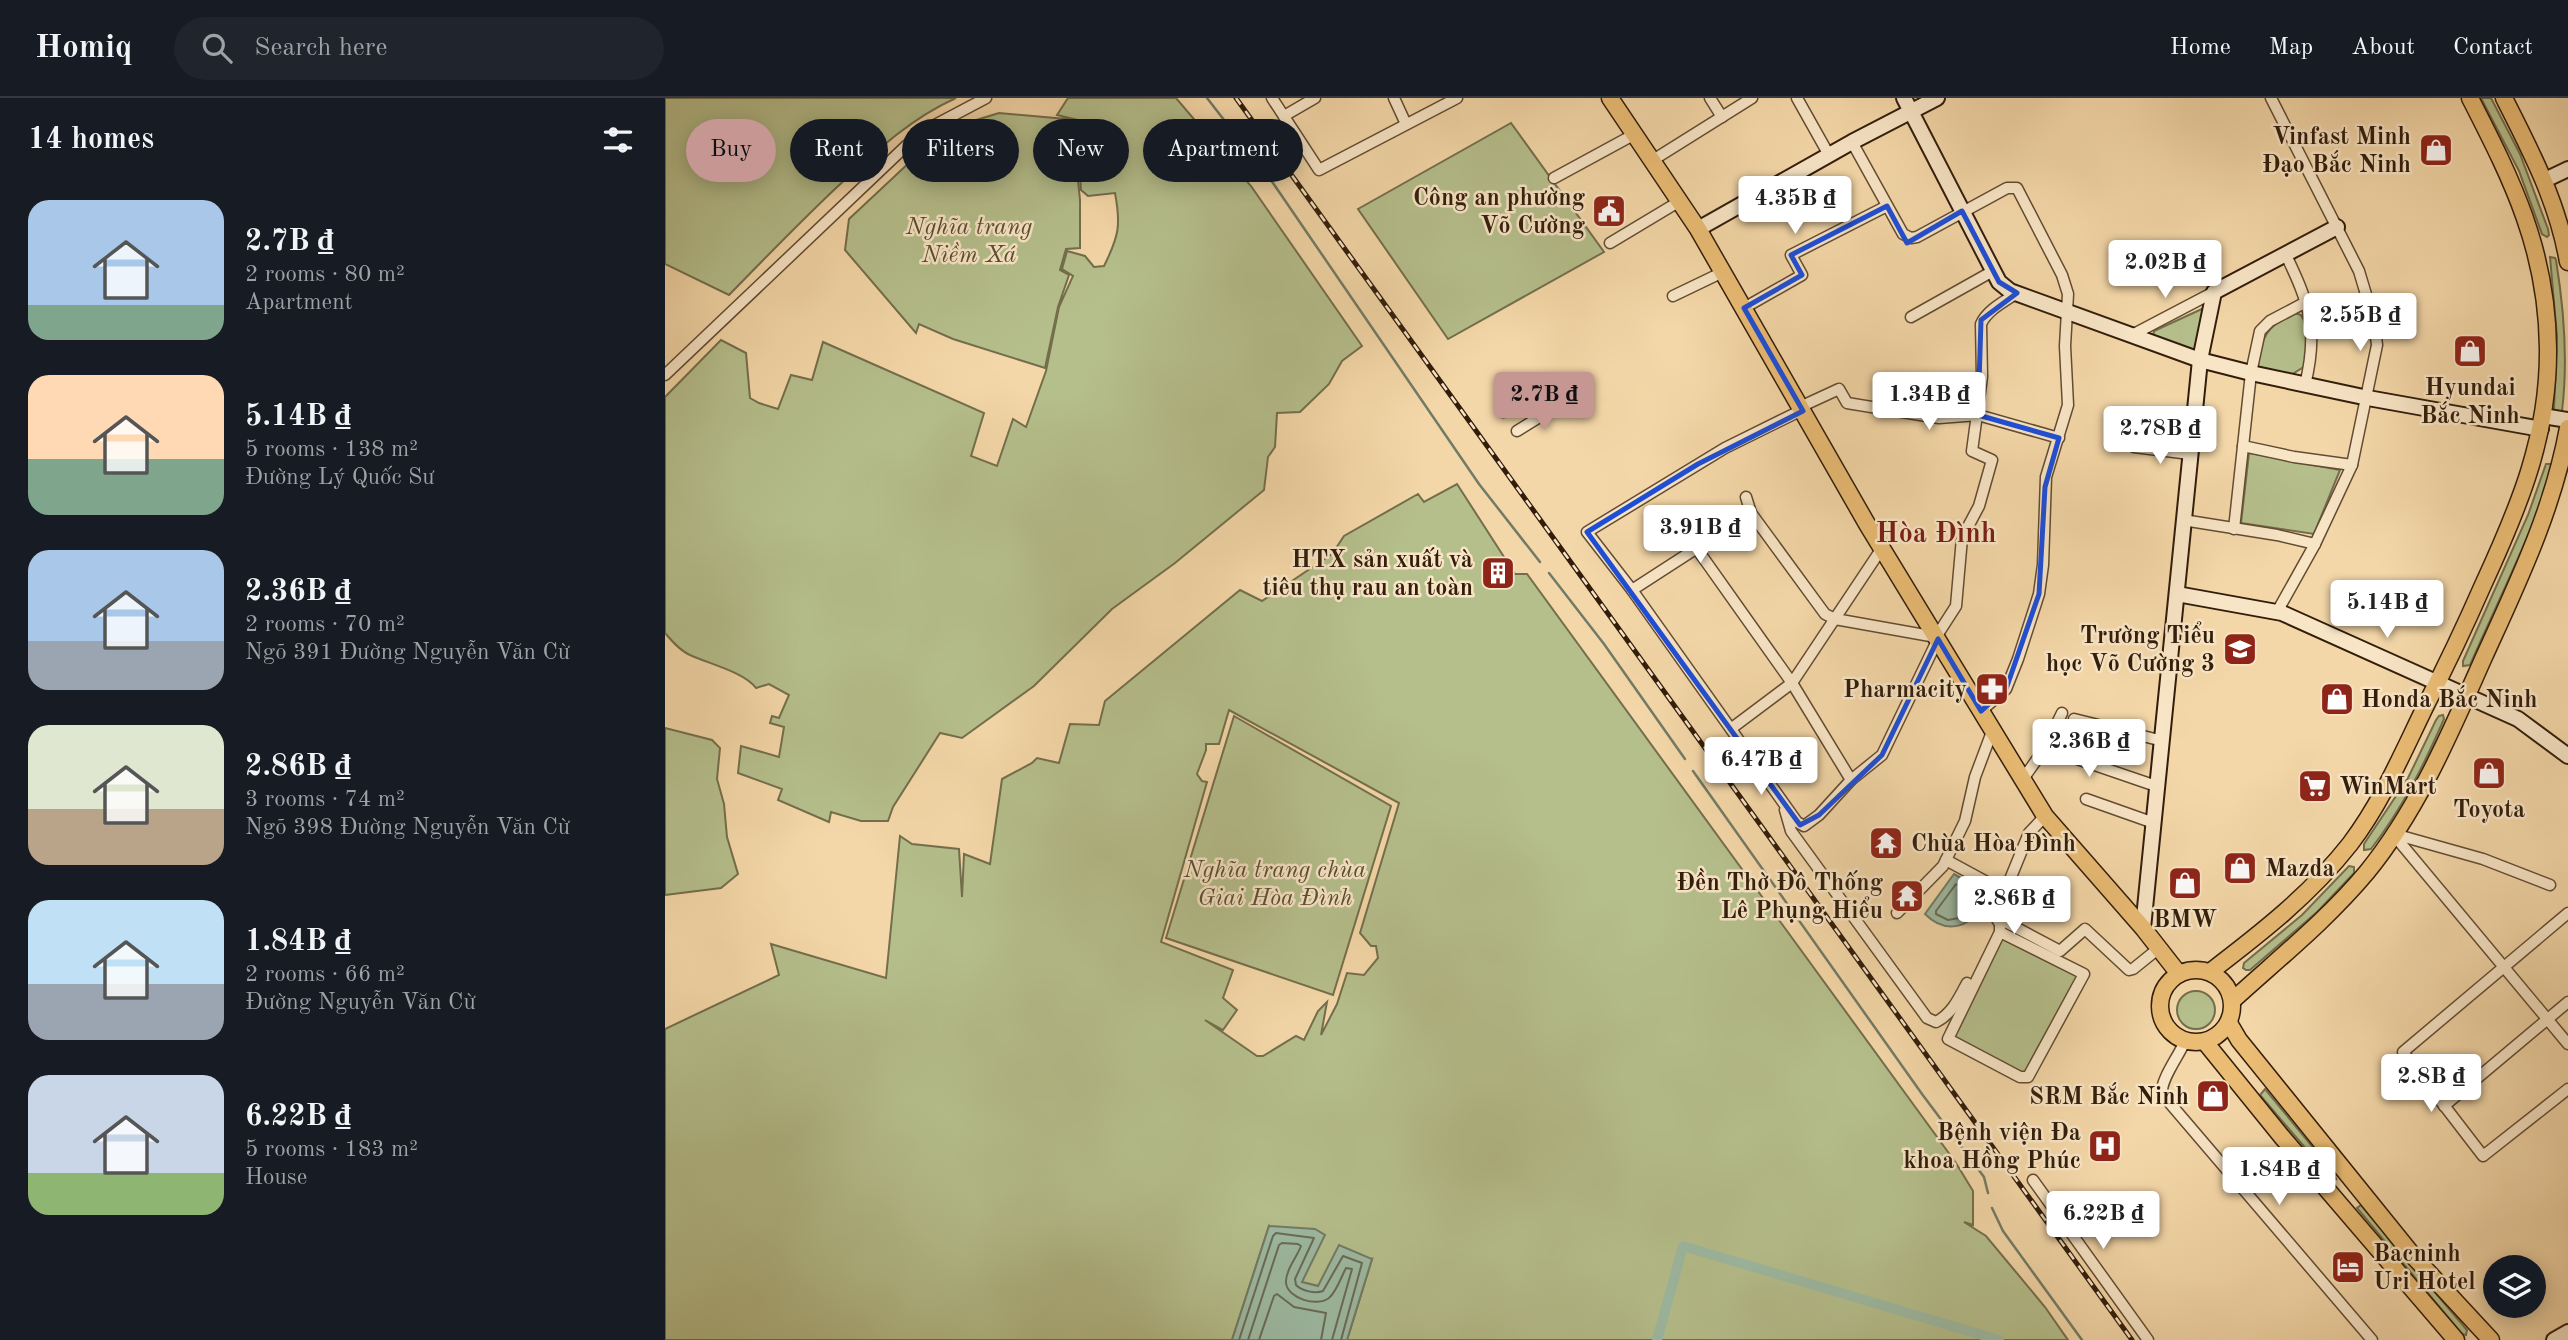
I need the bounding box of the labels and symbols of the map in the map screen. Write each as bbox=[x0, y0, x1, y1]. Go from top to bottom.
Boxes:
place label: Vinfast Minh Đạo Bắc Ninh bbox=[2262, 126, 2411, 178]
shop icon: Vinfast Minh Đạo Bắc Ninh bbox=[2417, 131, 2455, 169]
pin: 4.35B ₫ bbox=[1730, 176, 1860, 236]
place label: Công an phường Võ Cường bbox=[1413, 187, 1586, 239]
public building icon: Công an phường Võ Cường bbox=[1590, 192, 1628, 230]
park label: Nghĩa trang Niềm Xá bbox=[905, 216, 1033, 268]
pin: 2.02B ₫ bbox=[2100, 240, 2230, 300]
pin: 2.55B ₫ bbox=[2295, 294, 2425, 353]
shop icon: Hyundai Bắc Ninh bbox=[2451, 332, 2489, 370]
pin: 2.7B ₫ bbox=[1487, 372, 1601, 432]
pin: 1.34B ₫ bbox=[1864, 372, 1994, 432]
place label: Hyundai Bắc Ninh bbox=[2420, 377, 2520, 429]
pin: 2.78B ₫ bbox=[2095, 406, 2225, 466]
pin: 3.91B ₫ bbox=[1635, 505, 1765, 565]
district label: Hòa Đình bbox=[1876, 521, 1996, 549]
place label: HTX sản xuất và tiêu thụ rau an toàn bbox=[1263, 547, 1473, 601]
building icon: HTX sản xuất và tiêu thụ rau an toàn bbox=[1479, 554, 1517, 592]
pin: 5.14B ₫ bbox=[2322, 580, 2452, 640]
place label: Trường Tiểu học Võ Cường 3 bbox=[2046, 621, 2215, 677]
school or university icon: Trường Tiểu học Võ Cường 3 bbox=[2221, 630, 2259, 668]
pharmacy icon: Pharmacity bbox=[1973, 670, 2011, 708]
place label: Pharmacity bbox=[1843, 679, 1967, 703]
shop icon: Honda Bắc Ninh bbox=[2318, 680, 2356, 718]
place label: Honda Bắc Ninh bbox=[2361, 685, 2537, 713]
pin: 2.36B ₫ bbox=[2024, 720, 2154, 779]
pin: 6.47B ₫ bbox=[1696, 738, 1826, 797]
shop icon: Toyota bbox=[2470, 754, 2508, 792]
supermarket icon: WinMart bbox=[2296, 767, 2334, 805]
place label: WinMart bbox=[2339, 776, 2437, 800]
place label: Toyota bbox=[2453, 799, 2525, 823]
temple icon: Chùa Hòa Đình bbox=[1867, 824, 1905, 862]
place label: Chùa Hòa Đình bbox=[1911, 833, 2076, 857]
shop icon: Mazda bbox=[2221, 849, 2259, 887]
place label: Mazda bbox=[2265, 858, 2335, 882]
park label: Nghĩa trang chùa Giai Hòa Đình bbox=[1183, 859, 1366, 911]
shop icon: BMW bbox=[2166, 864, 2204, 902]
place label: Đền Thờ Đô Thống Lê Phụng Hiểu bbox=[1676, 868, 1884, 924]
pin: 2.86B ₫ bbox=[1949, 876, 2079, 936]
temple icon: Đền Thờ Đô Thống Lê Phụng Hiểu bbox=[1888, 877, 1926, 915]
place label: BMW bbox=[2153, 909, 2217, 933]
pin: 2.8B ₫ bbox=[2374, 1054, 2488, 1114]
shop icon: SRM Bắc Ninh bbox=[2194, 1077, 2232, 1115]
place label: SRM Bắc Ninh bbox=[2029, 1082, 2189, 1110]
place label: Bệnh viện Đa khoa Hồng Phúc bbox=[1903, 1122, 2081, 1174]
hospital icon: Bệnh viện Đa khoa Hồng Phúc bbox=[2086, 1127, 2124, 1165]
pin: 1.84B ₫ bbox=[2214, 1148, 2344, 1207]
pin: 6.22B ₫ bbox=[2038, 1192, 2168, 1251]
place label: Bacninh Uri Hotel bbox=[2373, 1243, 2476, 1295]
hotel icon: Bacninh Uri Hotel bbox=[2329, 1248, 2367, 1286]

